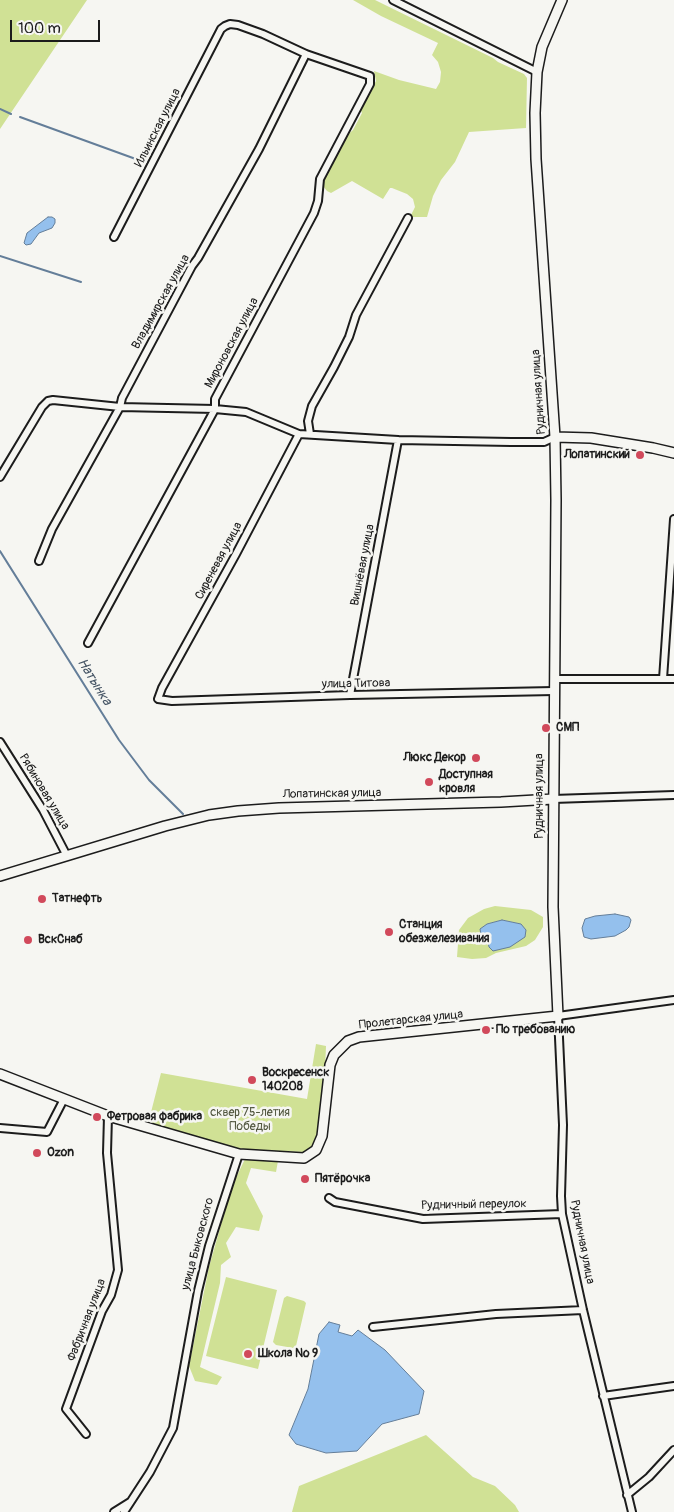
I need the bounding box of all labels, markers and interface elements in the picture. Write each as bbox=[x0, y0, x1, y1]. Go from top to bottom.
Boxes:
scale bar bbox=[12, 10, 102, 42]
text: 100 m bbox=[18, 19, 61, 38]
street label: Ильинская улица bbox=[132, 86, 184, 170]
street label: Владимирская улица bbox=[129, 252, 193, 352]
street label: Мироновская улица bbox=[202, 295, 262, 391]
street label: Рудничная улица bbox=[529, 349, 549, 435]
place label: Лопатинский bbox=[564, 448, 630, 462]
marker: Лопатинский bbox=[634, 449, 646, 461]
street label: Сиреневая улица bbox=[192, 520, 246, 602]
street label: Вишнёвая улица bbox=[348, 523, 378, 607]
water label: Натынка bbox=[73, 655, 115, 709]
street label: улица Титова bbox=[322, 676, 390, 692]
place label: СМП bbox=[556, 721, 579, 735]
marker: СМП bbox=[540, 722, 552, 734]
street label: Рябиновая улица bbox=[16, 751, 72, 833]
place label: Люкс Декор bbox=[403, 751, 466, 765]
marker: Люкс Декор bbox=[470, 752, 482, 764]
street label: Рудничная улица bbox=[533, 753, 547, 839]
place label: Доступная кровля bbox=[439, 768, 493, 796]
marker: Доступная кровля bbox=[423, 776, 435, 788]
street label: Лопатинская улица bbox=[283, 786, 381, 802]
place label: Татнефть bbox=[52, 892, 102, 906]
marker: Татнефть bbox=[36, 893, 48, 905]
place label: Станция обезжелезивания bbox=[399, 918, 489, 946]
marker: Станция обезжелезивания bbox=[383, 926, 395, 938]
place label: ВскСнаб bbox=[38, 933, 83, 947]
marker: ВскСнаб bbox=[22, 934, 34, 946]
street label: Пролетарская улица bbox=[358, 1007, 464, 1033]
place label: По требованию bbox=[496, 1023, 575, 1037]
marker: По требованию bbox=[480, 1024, 492, 1036]
place label: Воскресенск 140208 bbox=[262, 1066, 329, 1094]
marker: Воскресенск 140208 bbox=[246, 1074, 258, 1086]
park label: сквер 75-летия Победы bbox=[210, 1106, 290, 1134]
place label: Фетровая фабрика bbox=[107, 1110, 202, 1124]
marker: Фетровая фабрика bbox=[91, 1111, 103, 1123]
place label: Ozon bbox=[47, 1146, 74, 1160]
marker: Ozon bbox=[31, 1147, 43, 1159]
place label: Пятёрочка bbox=[315, 1172, 370, 1186]
marker: Пятёрочка bbox=[299, 1173, 311, 1185]
street label: улица Быковского bbox=[179, 1196, 217, 1292]
street label: Рудничный переулок bbox=[421, 1197, 527, 1213]
street label: Рудничная улица bbox=[567, 1199, 597, 1285]
street label: Фабричная улица bbox=[65, 1277, 109, 1363]
place label: Школа № 9 bbox=[258, 1347, 318, 1361]
marker: Школа № 9 bbox=[242, 1348, 254, 1360]

